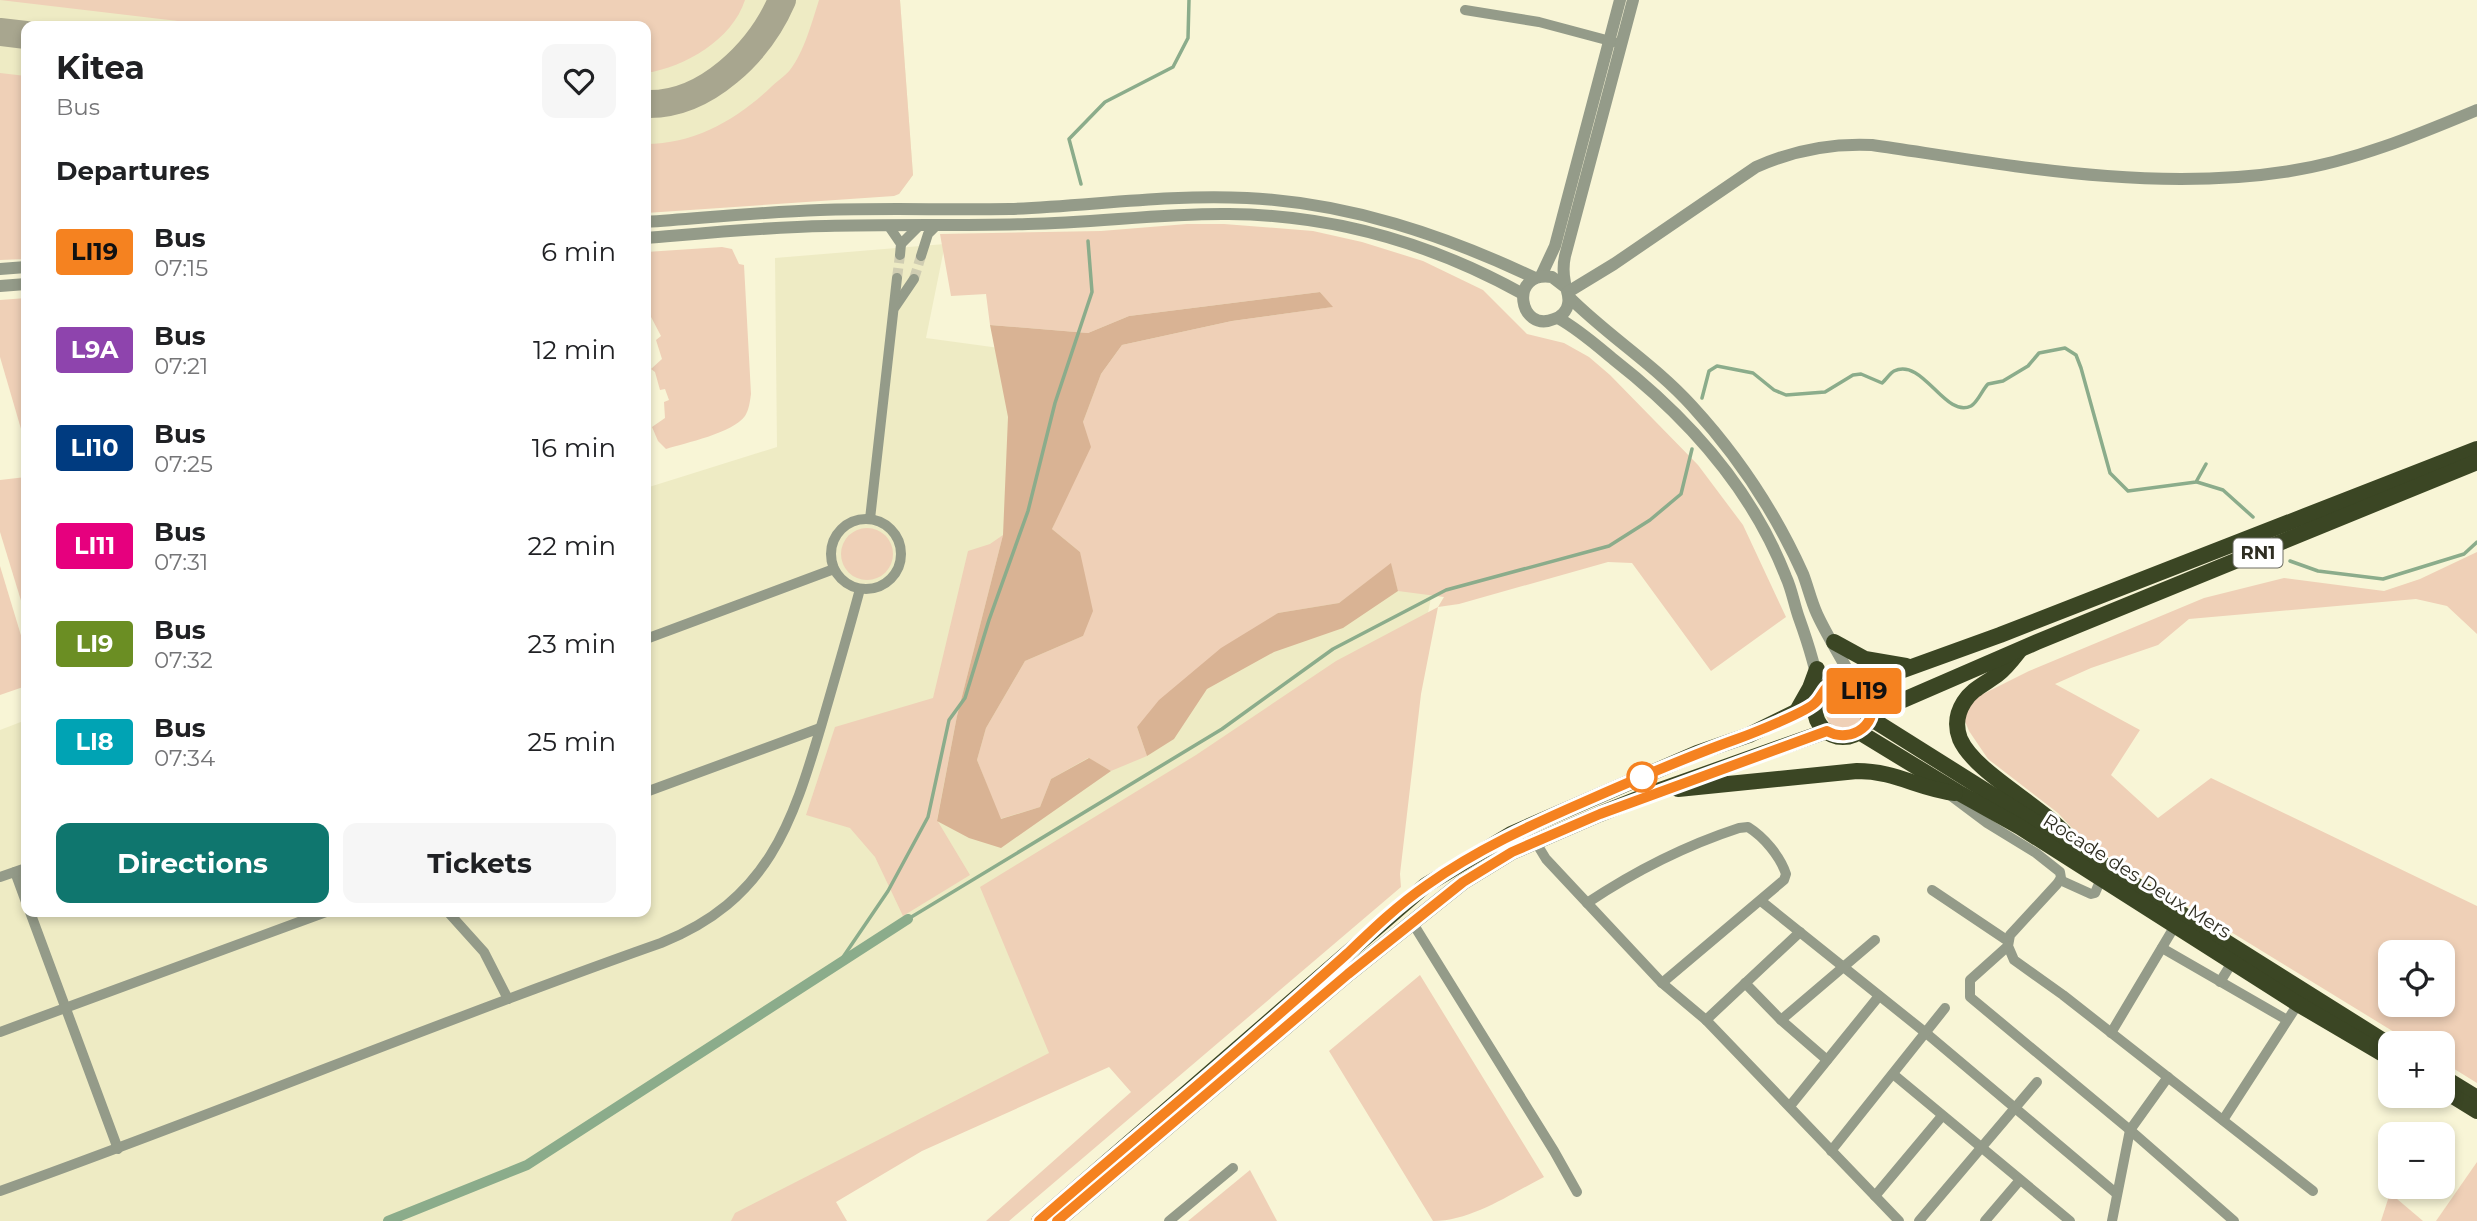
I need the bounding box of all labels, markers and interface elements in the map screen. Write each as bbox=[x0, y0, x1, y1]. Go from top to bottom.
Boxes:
button: heart bbox=[542, 44, 616, 118]
text: Kitea bbox=[56, 47, 145, 87]
text: Bus bbox=[56, 93, 100, 121]
text: Departures bbox=[56, 155, 210, 187]
text: Bus bbox=[154, 222, 206, 254]
text: 6 min bbox=[541, 236, 616, 268]
text: LI19 bbox=[71, 237, 118, 266]
text: 07:15 bbox=[154, 254, 208, 282]
text: Bus bbox=[154, 320, 206, 352]
text: 12 min bbox=[533, 334, 616, 366]
text: L9A bbox=[71, 335, 118, 364]
text: 07:21 bbox=[154, 352, 208, 380]
text: Bus bbox=[154, 418, 206, 450]
text: 16 min bbox=[532, 432, 616, 464]
text: LI10 bbox=[70, 433, 119, 462]
text: 07:25 bbox=[154, 450, 213, 478]
text: Bus bbox=[154, 516, 206, 548]
text: 22 min bbox=[527, 530, 616, 562]
text: LI11 bbox=[74, 531, 115, 560]
road number: RN1 bbox=[2234, 538, 2282, 568]
text: 07:31 bbox=[154, 548, 208, 576]
text: Bus bbox=[154, 614, 206, 646]
text: 23 min bbox=[528, 628, 616, 660]
text: LI9 bbox=[76, 629, 113, 658]
text: 07:32 bbox=[154, 646, 213, 674]
line badge: LI19 bbox=[1815, 668, 1913, 714]
text: LI19 bbox=[1840, 676, 1888, 705]
text: Bus bbox=[154, 712, 206, 744]
text: 25 min bbox=[528, 726, 616, 758]
text: LI8 bbox=[75, 727, 114, 756]
text: 07:34 bbox=[154, 744, 215, 772]
unlabelled marker bbox=[1627, 762, 1657, 792]
street label: Rocade des Deux Mers bbox=[2039, 809, 2235, 943]
button: Directions bbox=[56, 823, 329, 903]
button: Tickets bbox=[343, 823, 616, 903]
map controls bbox=[2378, 940, 2455, 1199]
button: locate bbox=[2378, 940, 2455, 1017]
button: + bbox=[2378, 1031, 2455, 1108]
button: − bbox=[2378, 1122, 2455, 1199]

